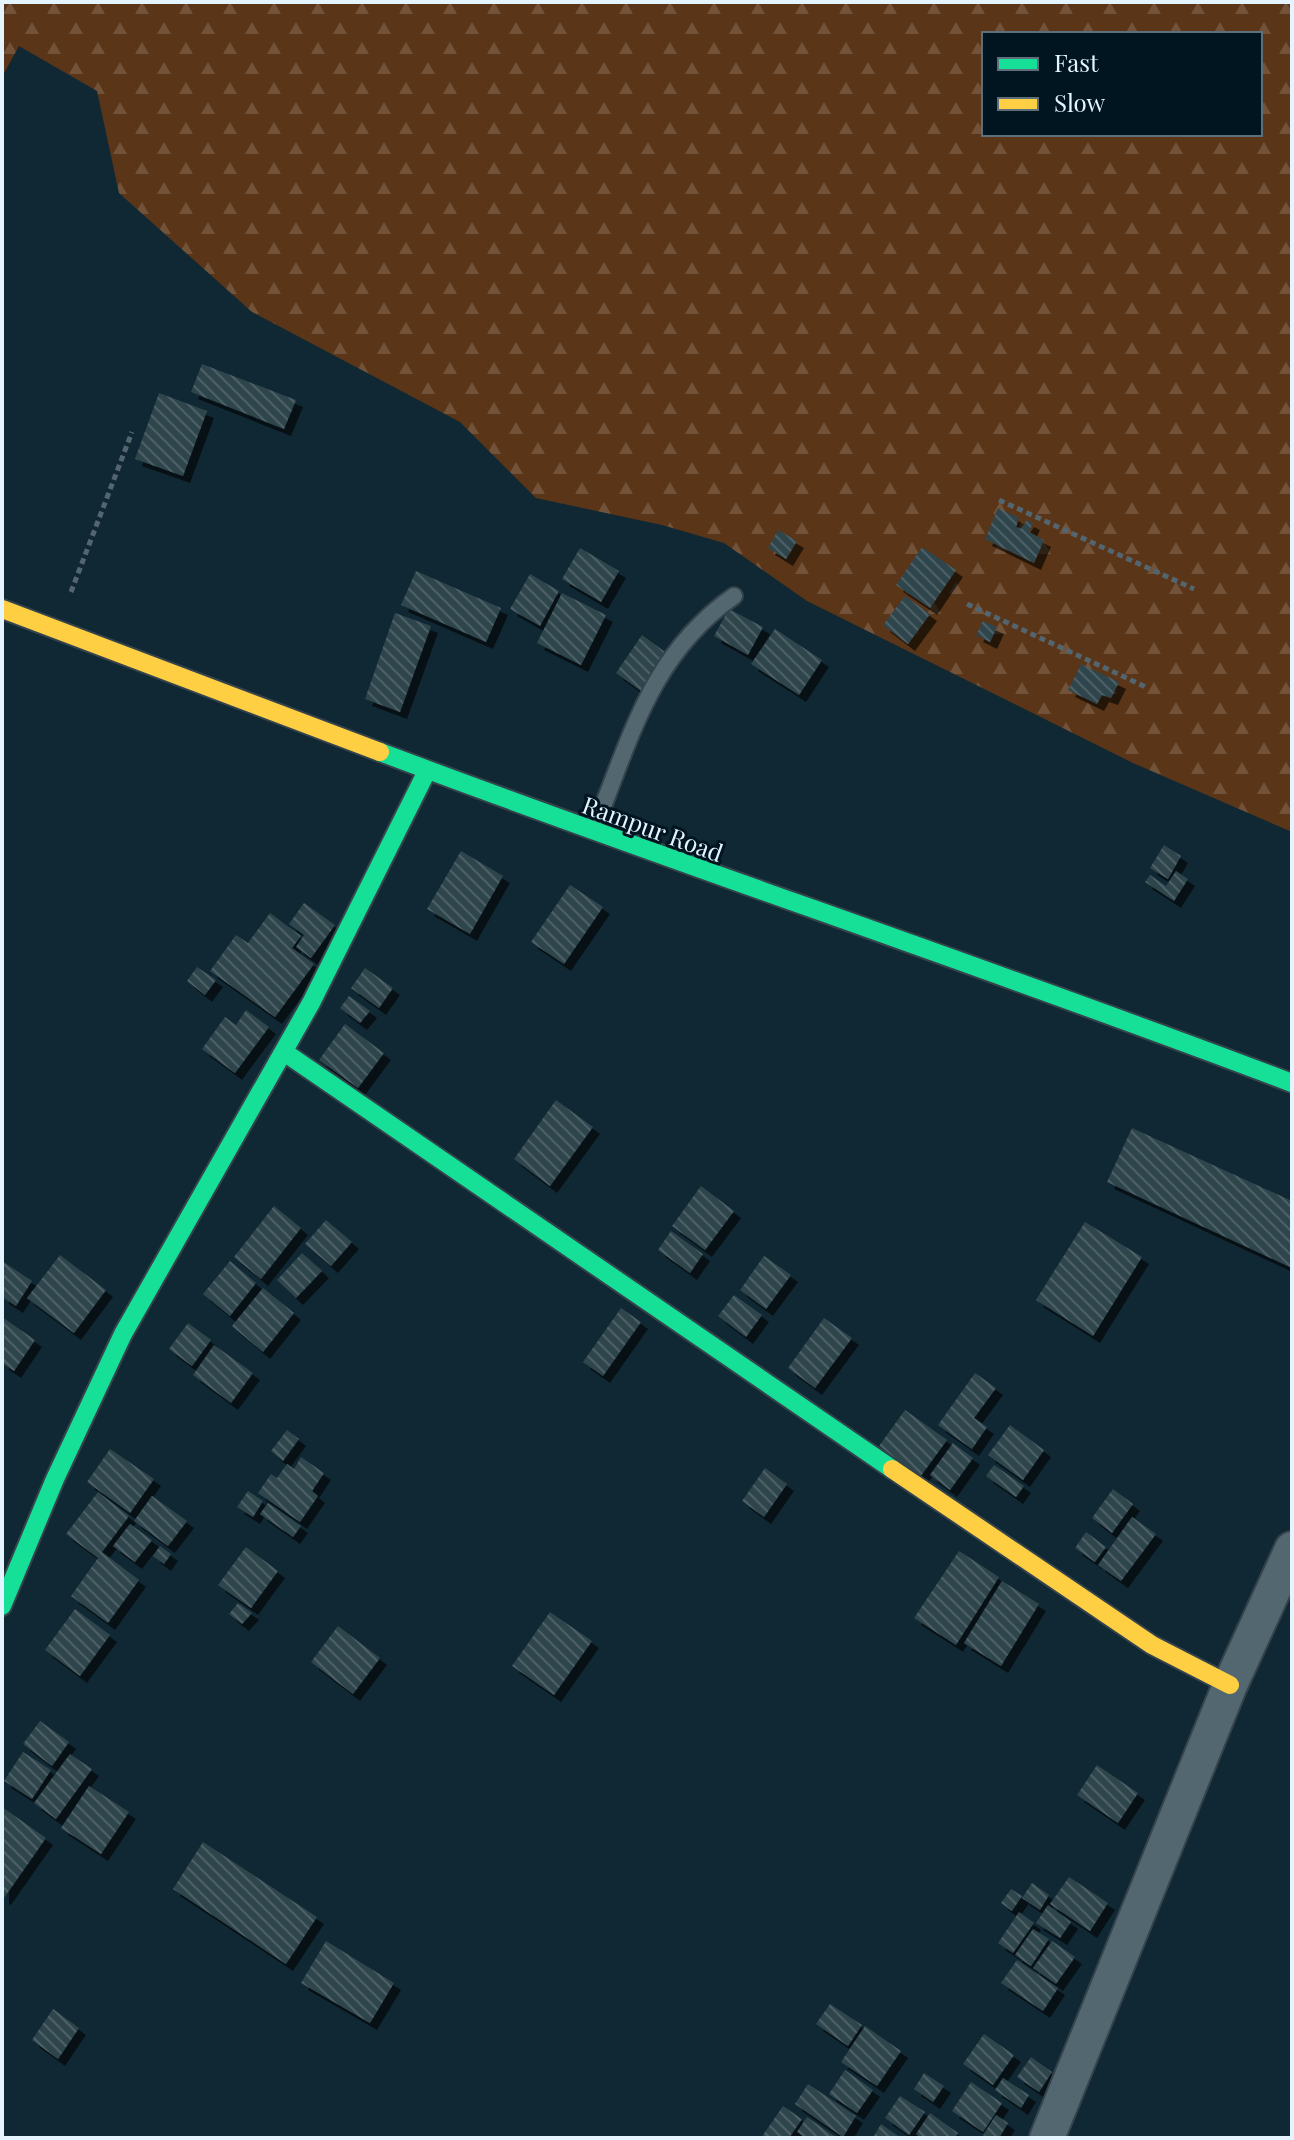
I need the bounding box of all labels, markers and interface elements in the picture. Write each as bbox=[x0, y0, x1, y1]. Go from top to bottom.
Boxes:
legend bbox=[982, 32, 1262, 136]
text: Fast bbox=[1054, 46, 1099, 78]
text: Slow bbox=[1054, 86, 1106, 118]
street label: Rampur Road bbox=[578, 788, 728, 868]

